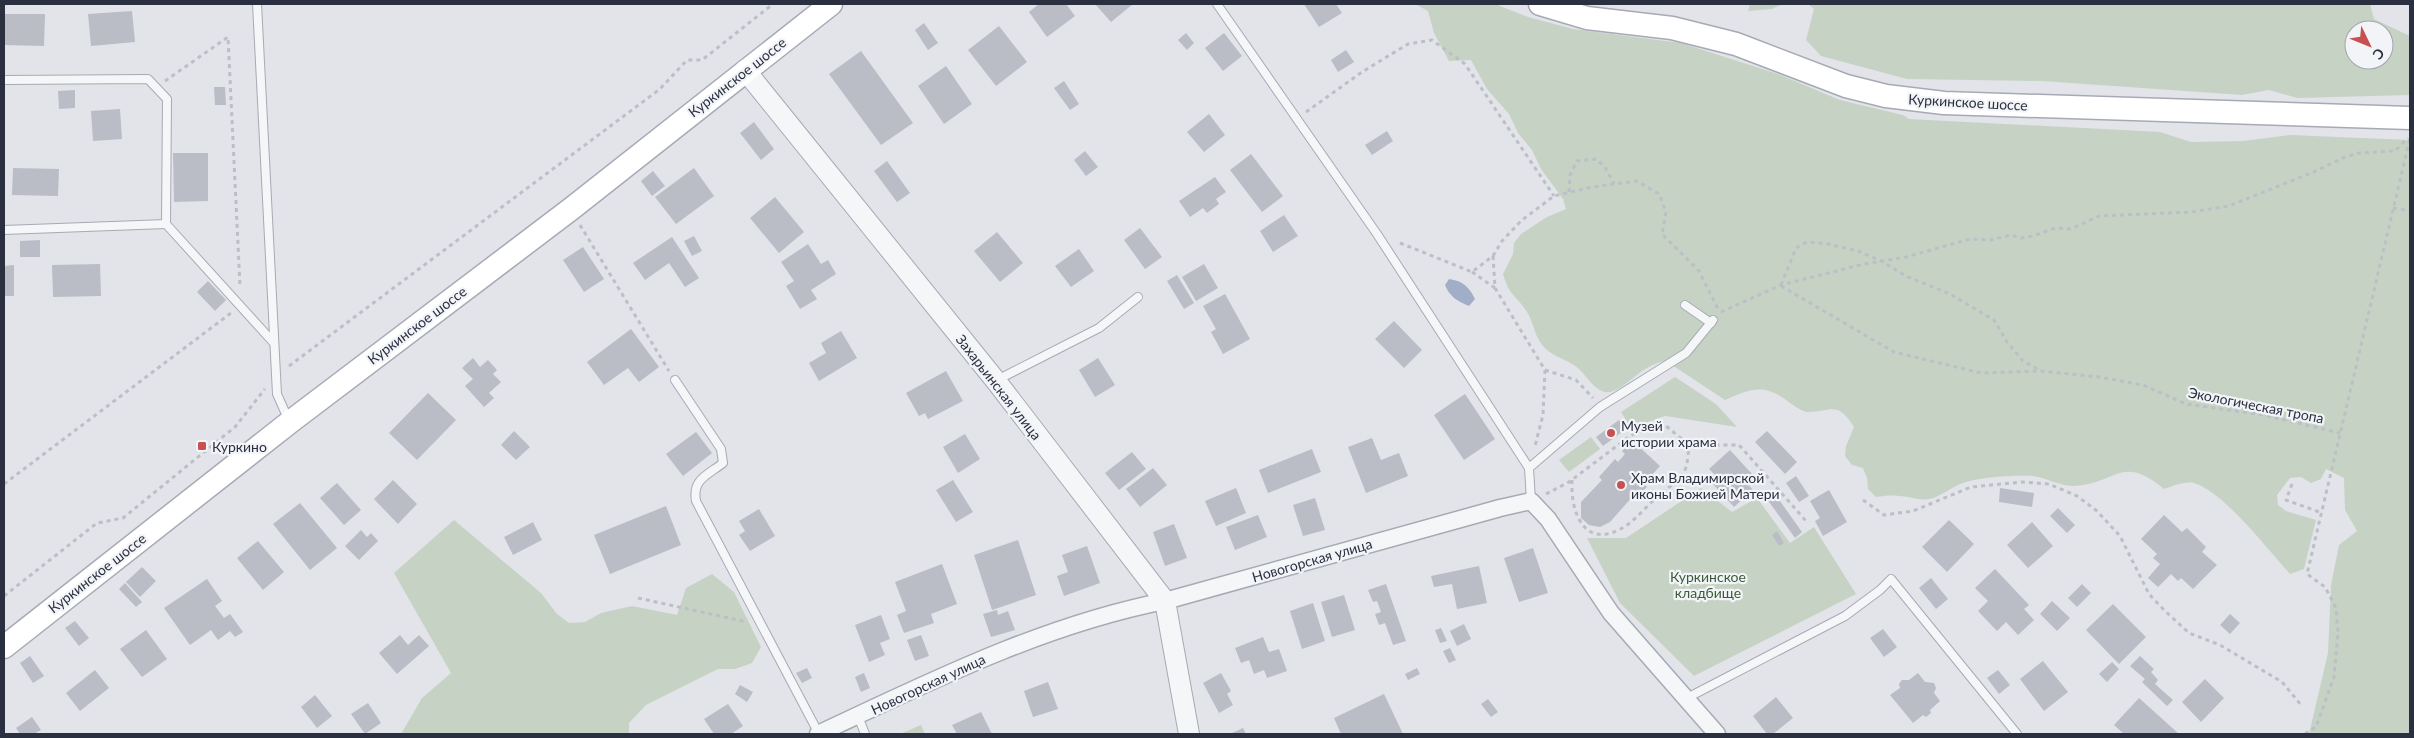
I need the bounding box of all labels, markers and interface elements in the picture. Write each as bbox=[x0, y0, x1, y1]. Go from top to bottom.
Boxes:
north arrow bbox=[2344, 20, 2394, 70]
street label: Куркинское шоссе bbox=[685, 34, 789, 120]
text: С bbox=[2369, 45, 2388, 64]
street label: Куркинское шоссе bbox=[1908, 90, 2028, 114]
street label: Куркинское шоссе bbox=[364, 282, 470, 368]
street label: Захарьинская улица bbox=[953, 331, 1045, 443]
street label: Экологическая тропа bbox=[2187, 384, 2325, 426]
place label: Музей истории храма bbox=[1621, 417, 1717, 450]
marker: Музей истории храма bbox=[1605, 427, 1617, 439]
place label: Куркино bbox=[212, 438, 267, 455]
marker: Куркино bbox=[196, 440, 208, 452]
place label: Храм Владимирской иконы Божией Матери bbox=[1631, 469, 1780, 502]
marker: Храм Владимирской иконы Божией Матери bbox=[1615, 479, 1627, 491]
street label: Куркинское шоссе bbox=[45, 530, 149, 616]
street label: Новогорская улица bbox=[1250, 535, 1374, 585]
park label: Куркинское кладбище bbox=[1670, 568, 1746, 601]
street label: Новогорская улица bbox=[868, 650, 988, 718]

